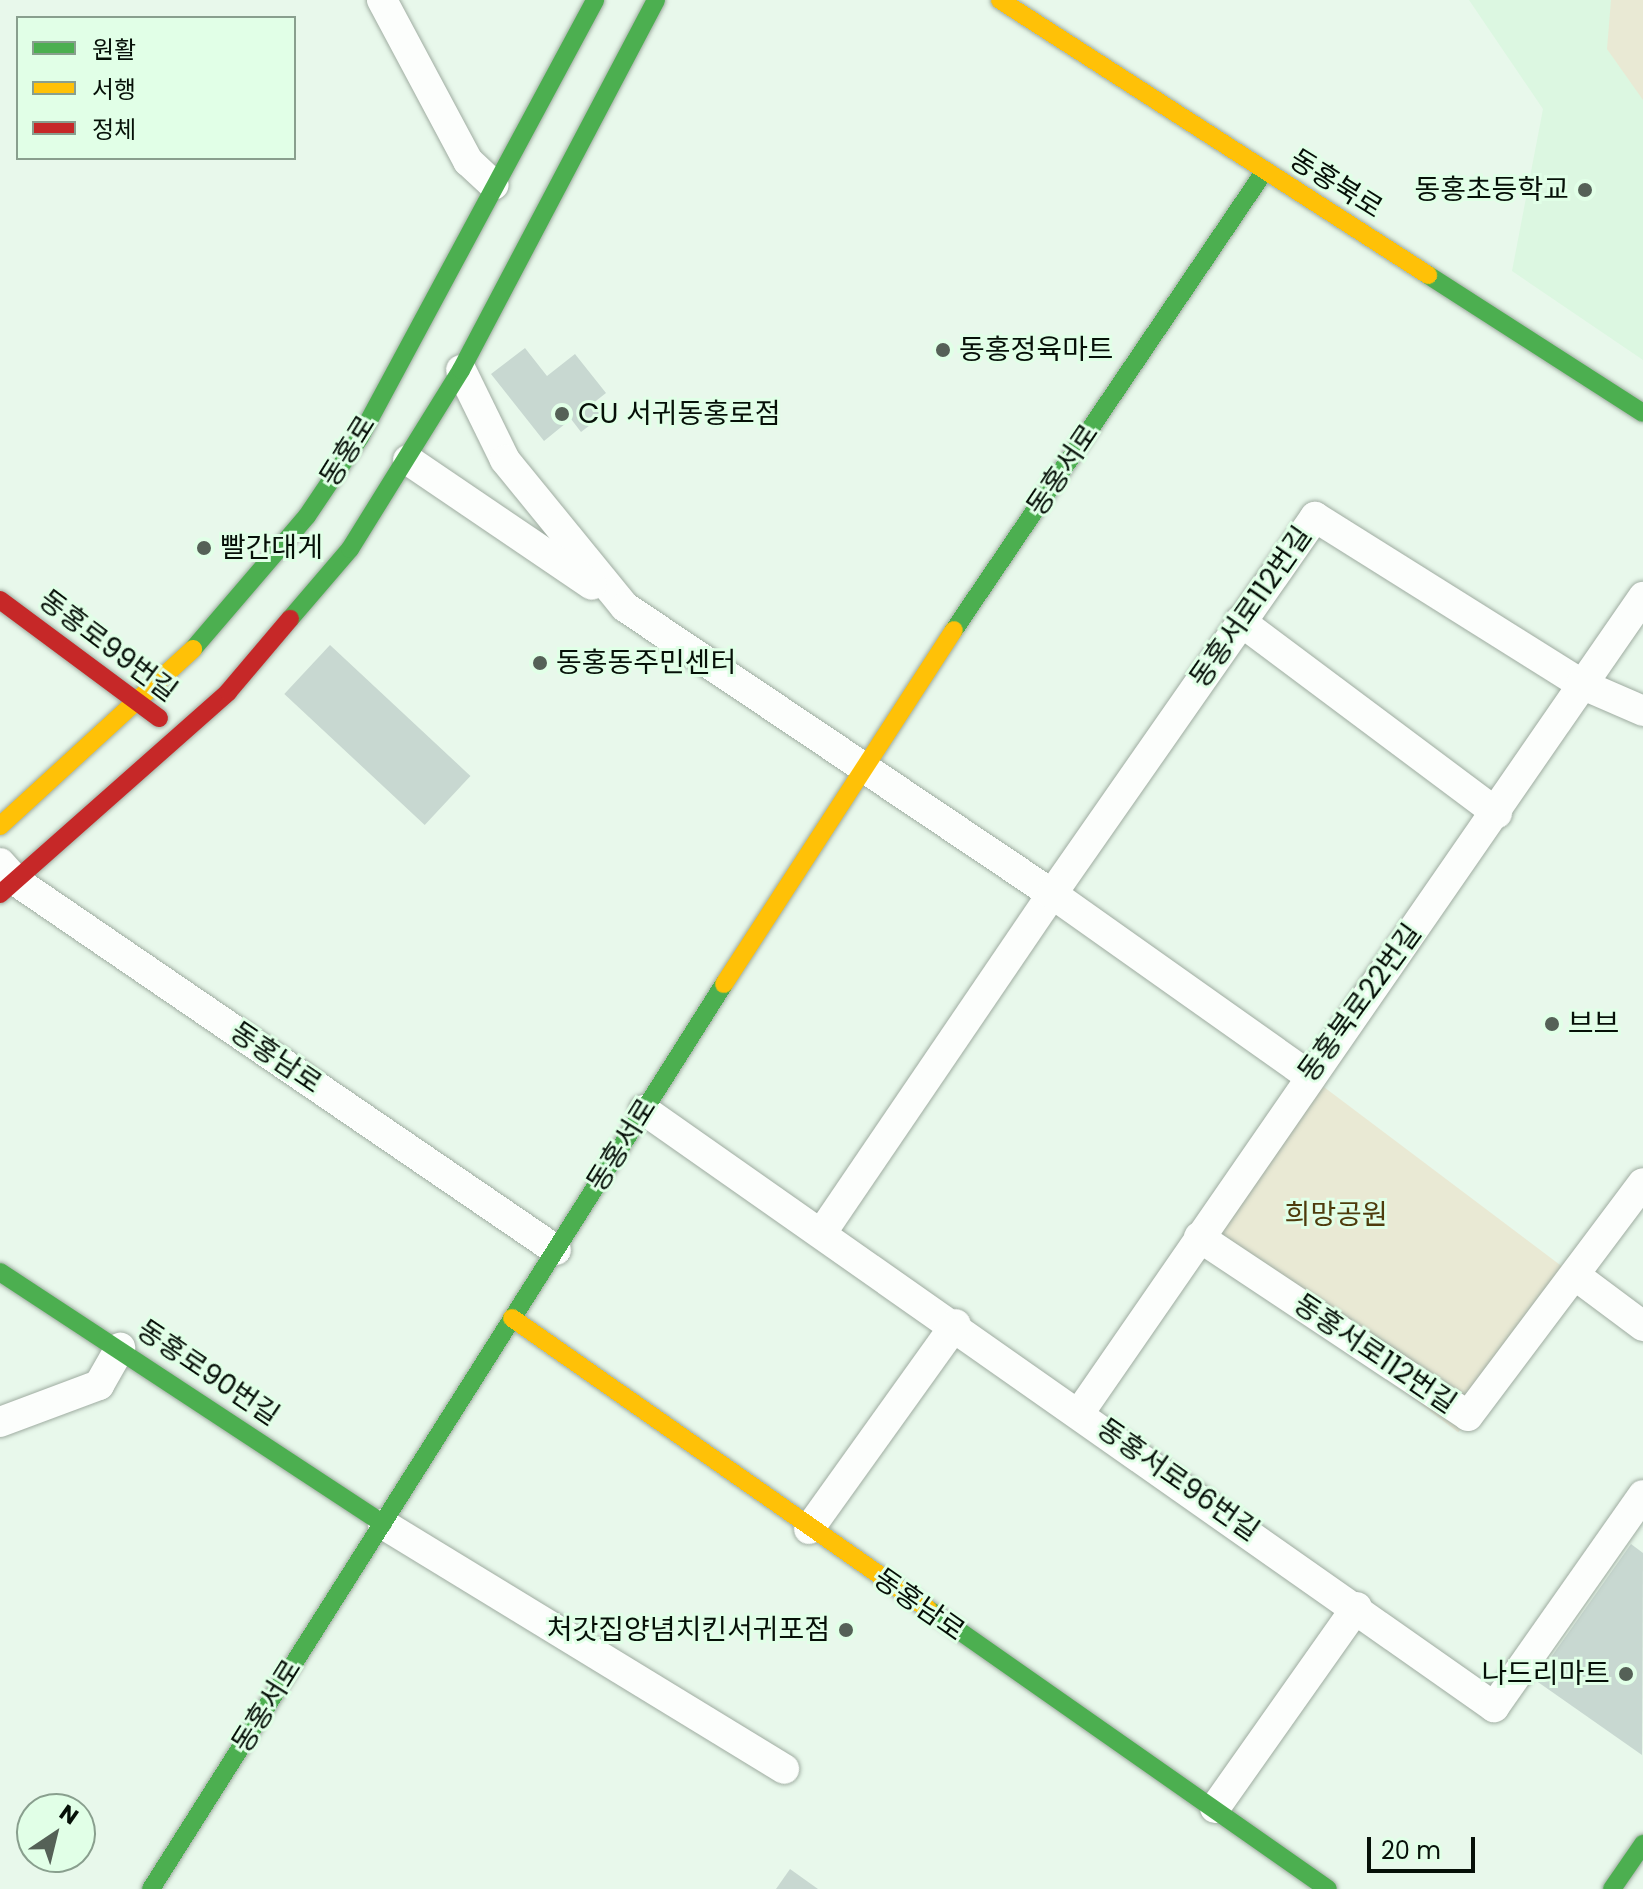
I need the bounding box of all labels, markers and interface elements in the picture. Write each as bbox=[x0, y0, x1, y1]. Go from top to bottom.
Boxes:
legend bbox=[16, 16, 296, 160]
text: 원활 bbox=[92, 33, 136, 66]
text: 서행 bbox=[92, 73, 136, 106]
text: 정체 bbox=[92, 113, 136, 146]
street label: 동홍북로 bbox=[1283, 142, 1389, 226]
place label: 동홍초등학교 bbox=[1414, 173, 1569, 207]
marker: 동홍초등학교 bbox=[1576, 181, 1594, 199]
place label: 동홍정육마트 bbox=[959, 333, 1114, 367]
marker: 동홍정육마트 bbox=[934, 341, 952, 359]
place label: CU 서귀동홍로점 bbox=[578, 397, 781, 431]
marker: CU 서귀동홍로점 bbox=[553, 405, 571, 423]
street label: 동홍로 bbox=[313, 409, 383, 493]
street label: 동홍서로 bbox=[1020, 418, 1106, 522]
street label: 동홍서로112번길 bbox=[1183, 520, 1319, 694]
place label: 빨간대게 bbox=[220, 531, 323, 565]
marker: 빨간대게 bbox=[195, 539, 213, 557]
street label: 동홍로99번길 bbox=[32, 583, 184, 709]
place label: 동홍동주민센터 bbox=[556, 646, 736, 680]
marker: 동홍동주민센터 bbox=[531, 654, 549, 672]
street label: 동홍북로22번길 bbox=[1292, 918, 1428, 1088]
place label: 브브 bbox=[1568, 1007, 1620, 1041]
street label: 동홍남로 bbox=[224, 1015, 328, 1101]
marker: 브브 bbox=[1543, 1015, 1561, 1033]
street label: 동홍서로 bbox=[580, 1092, 664, 1198]
park label: 희망공원 bbox=[1284, 1198, 1388, 1232]
street label: 동홍서로112번길 bbox=[1287, 1287, 1463, 1421]
street label: 동홍로90번길 bbox=[131, 1313, 285, 1433]
street label: 동홍서로96번길 bbox=[1091, 1412, 1265, 1548]
street label: 동홍남로 bbox=[867, 1562, 971, 1648]
place label: 처갓집양념치킨서귀포점 bbox=[547, 1613, 830, 1647]
marker: 처갓집양념치킨서귀포점 bbox=[837, 1621, 855, 1639]
street label: 동홍서로 bbox=[225, 1653, 309, 1759]
place label: 나드리마트 bbox=[1481, 1657, 1610, 1691]
marker: 나드리마트 bbox=[1617, 1665, 1635, 1683]
north arrow bbox=[16, 1793, 96, 1873]
text: N bbox=[53, 1797, 85, 1832]
scale bar bbox=[1371, 1821, 1479, 1871]
text: 20 m bbox=[1381, 1834, 1441, 1867]

